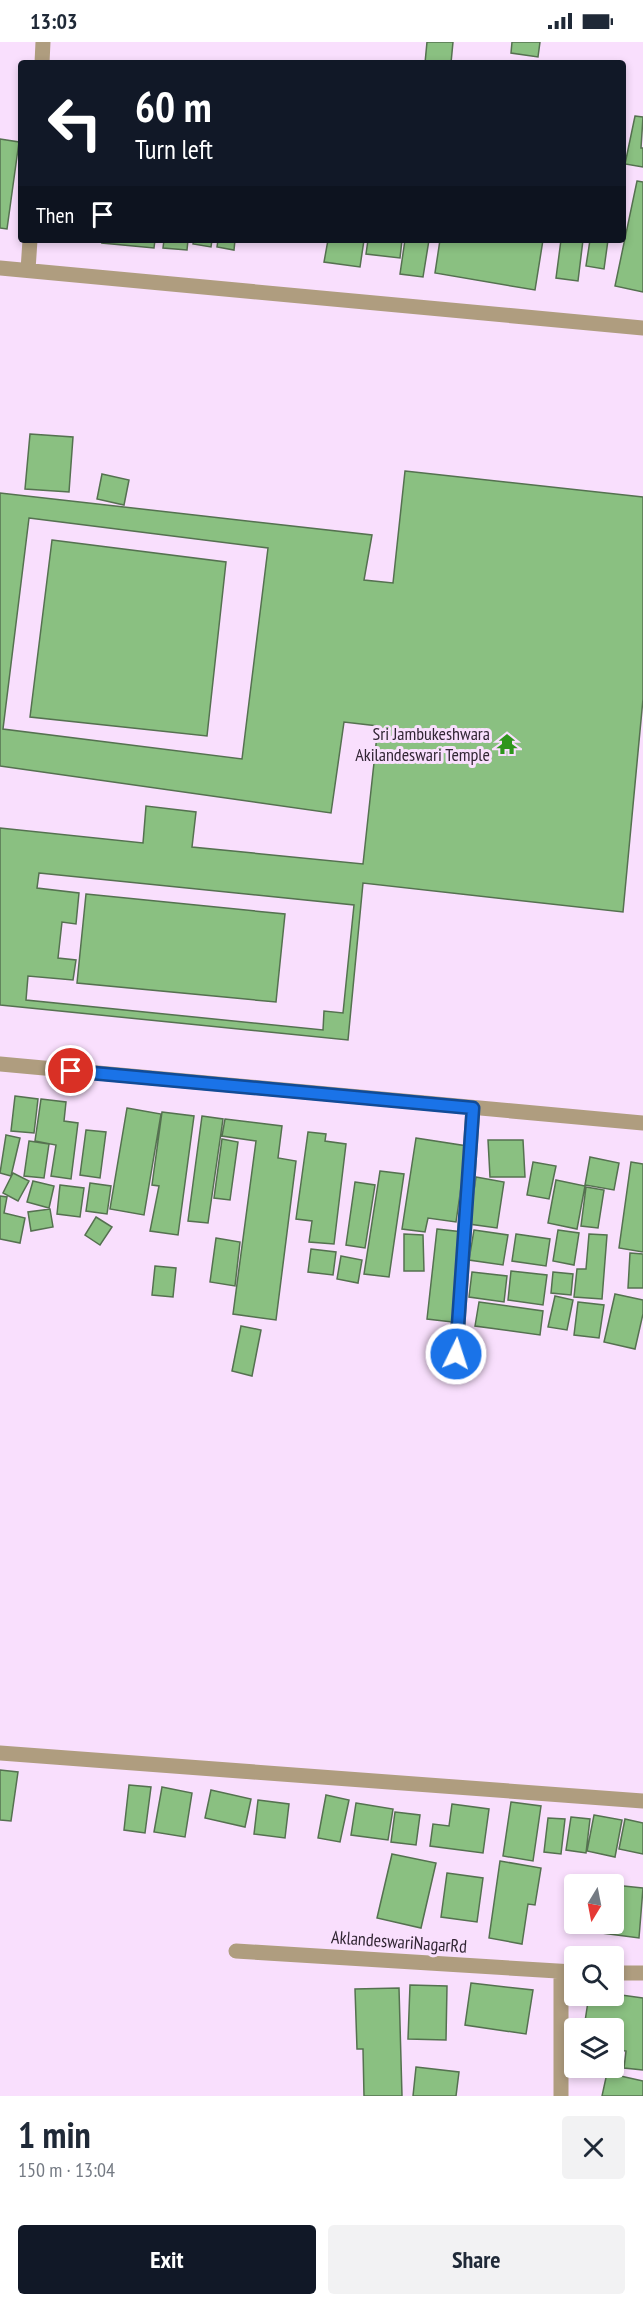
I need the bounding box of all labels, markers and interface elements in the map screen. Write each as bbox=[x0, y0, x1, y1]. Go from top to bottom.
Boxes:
text: 13:03 bbox=[30, 7, 78, 35]
text: 60 m bbox=[135, 79, 212, 134]
icon: left bbox=[36, 84, 114, 162]
text: Turn left bbox=[135, 132, 213, 166]
icon: arrive bbox=[86, 198, 119, 231]
text: Then bbox=[36, 201, 74, 229]
place label: Sri Jambukeshwara Akilandeswari Temple bbox=[355, 722, 490, 766]
temple icon: Sri Jambukeshwara Akilandeswari Temple bbox=[495, 732, 519, 756]
pin bbox=[45, 1045, 96, 1096]
icon: arrive bbox=[54, 1054, 87, 1087]
position arrow bbox=[424, 1322, 488, 1386]
north arrow bbox=[564, 1874, 624, 1934]
map controls bbox=[564, 1874, 624, 2078]
street label: AklandeswariNagarRd bbox=[330, 1925, 468, 1958]
button: search bbox=[564, 1946, 624, 2006]
button: layers bbox=[564, 2018, 624, 2078]
text: 1 min bbox=[18, 2111, 91, 2158]
button: close bbox=[562, 2116, 625, 2179]
text: 150 m · 13:04 bbox=[18, 2157, 115, 2183]
button: Exit bbox=[18, 2225, 316, 2294]
button: Share bbox=[328, 2225, 625, 2294]

